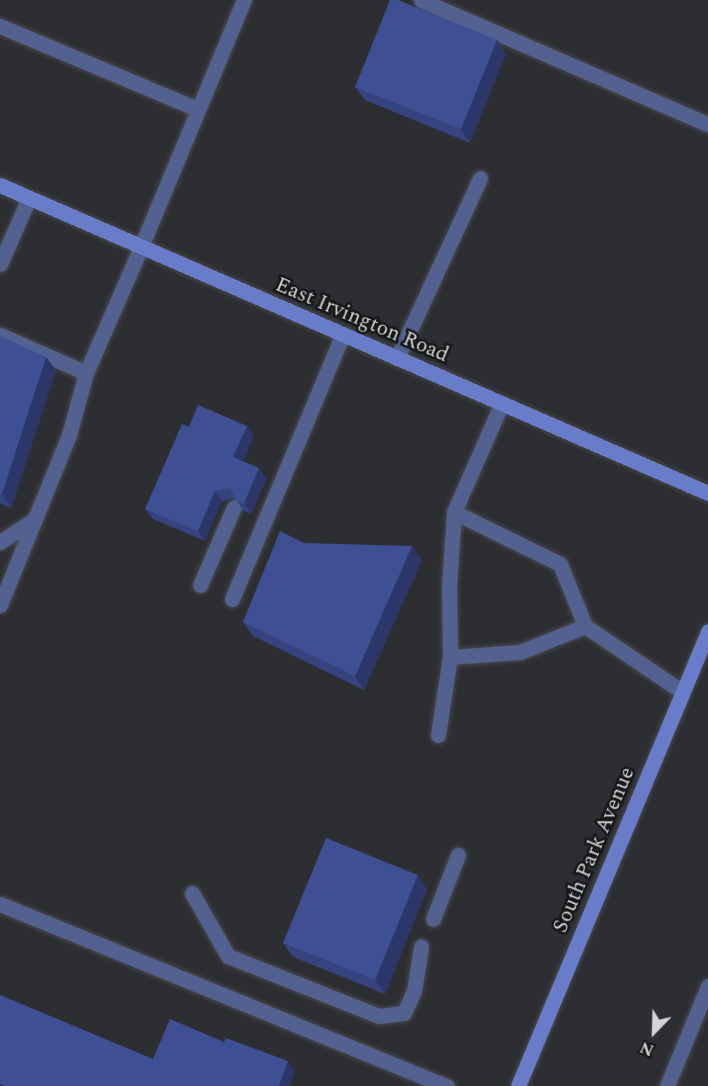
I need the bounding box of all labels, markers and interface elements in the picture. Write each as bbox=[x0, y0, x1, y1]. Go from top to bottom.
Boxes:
street label: East Irvington Road bbox=[272, 272, 452, 368]
street label: South Park Avenue bbox=[548, 763, 640, 937]
north arrow bbox=[624, 1002, 684, 1062]
text: N bbox=[636, 1035, 658, 1062]

